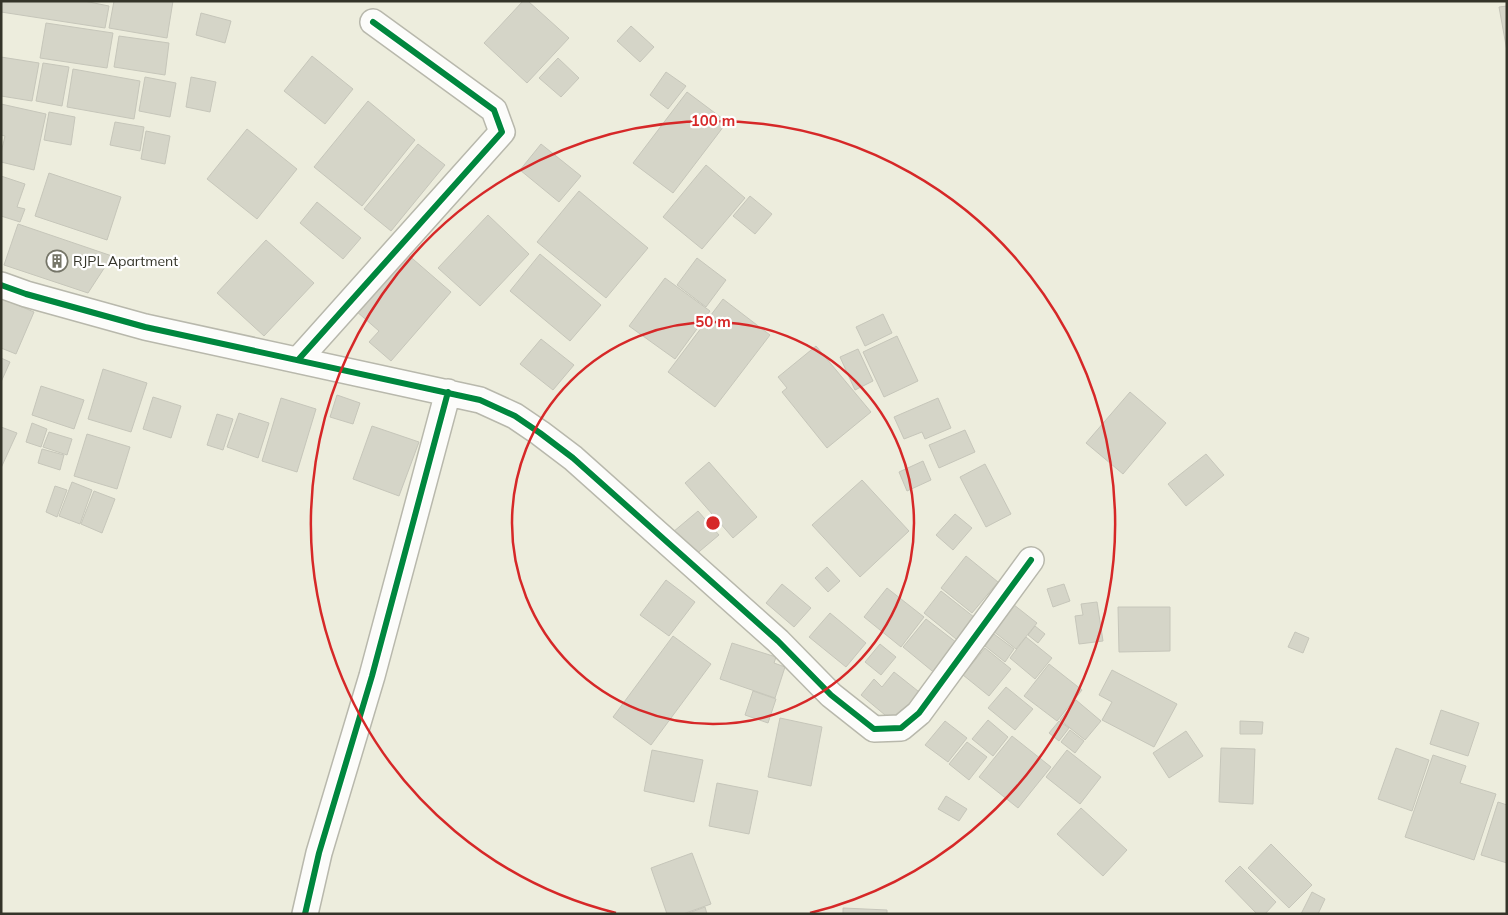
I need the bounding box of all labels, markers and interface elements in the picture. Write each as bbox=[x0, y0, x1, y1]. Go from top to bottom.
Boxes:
text: 100 m bbox=[691, 111, 735, 130]
building icon: RJPL Apartment bbox=[45, 249, 69, 273]
place label: RJPL Apartment bbox=[73, 252, 178, 270]
text: 50 m bbox=[695, 312, 731, 331]
centre of rings bbox=[704, 514, 722, 532]

